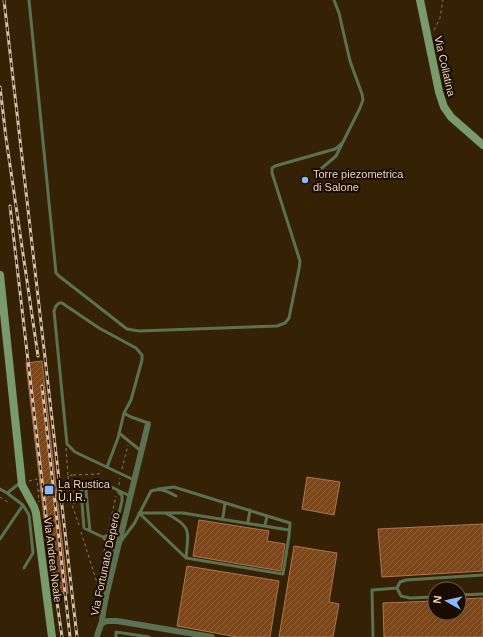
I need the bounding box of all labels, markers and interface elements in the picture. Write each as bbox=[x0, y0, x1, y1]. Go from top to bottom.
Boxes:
street label: Via Collatina bbox=[432, 35, 458, 98]
place label: Torre piezometrica di Salone bbox=[313, 168, 404, 193]
marker: Torre piezometrica di Salone bbox=[300, 175, 310, 185]
place label: La Rustica U.I.R. bbox=[58, 478, 111, 503]
marker: La Rustica U.I.R. bbox=[43, 484, 55, 496]
street label: Via Fortunato Depero bbox=[88, 511, 122, 617]
street label: Via Andrea Noale bbox=[42, 517, 64, 603]
north arrow bbox=[427, 581, 467, 621]
text: N bbox=[431, 595, 444, 604]

